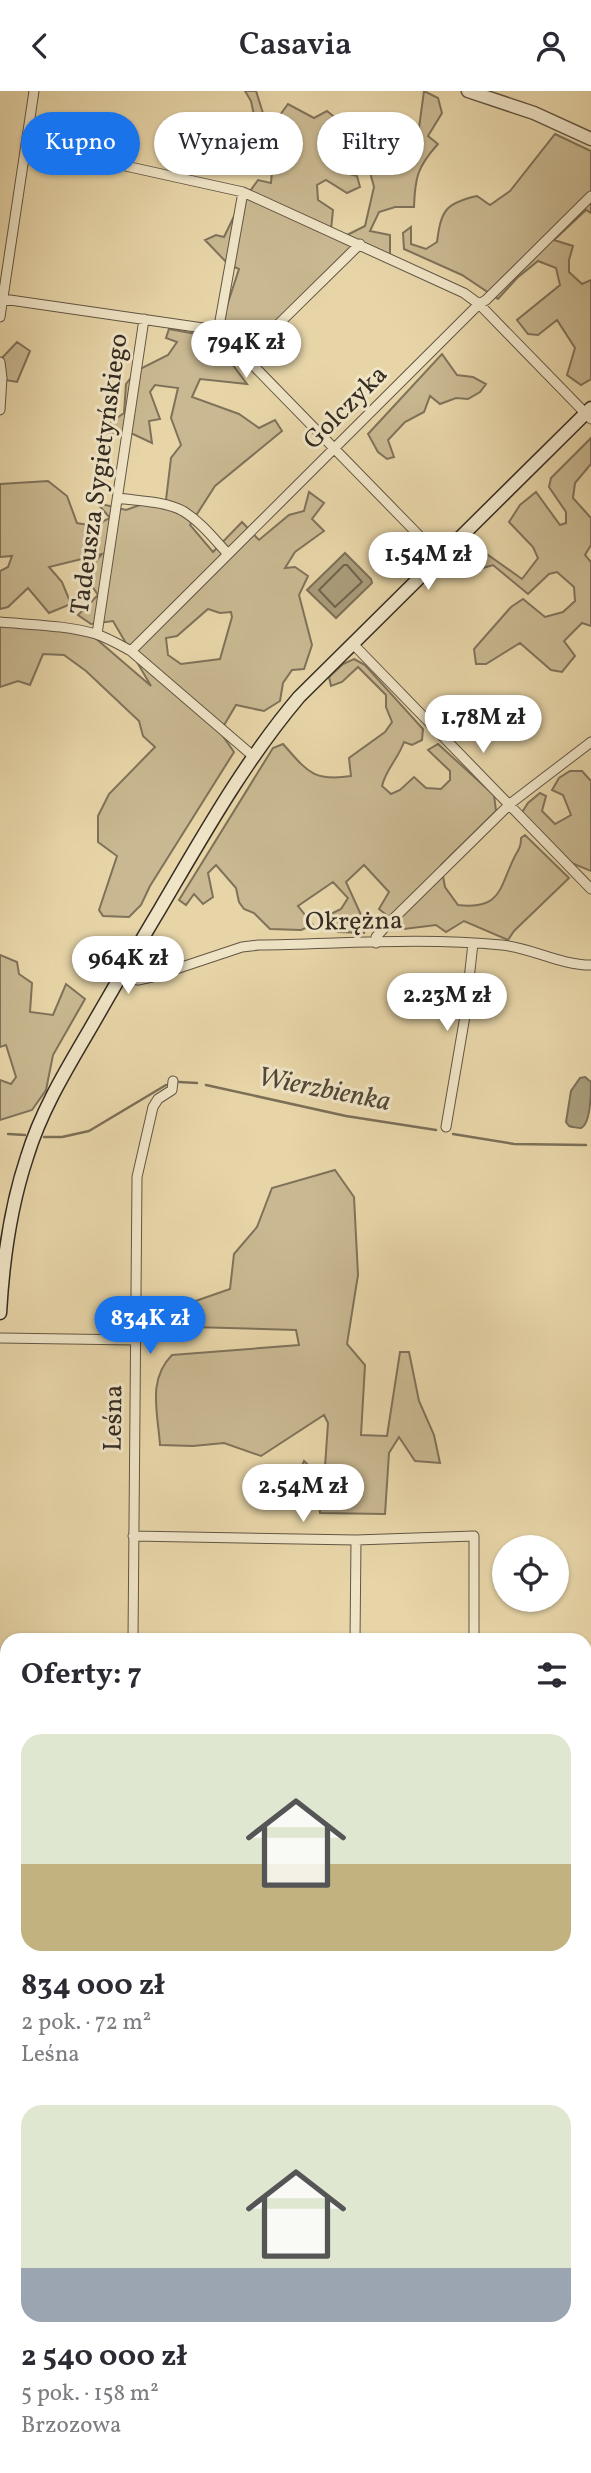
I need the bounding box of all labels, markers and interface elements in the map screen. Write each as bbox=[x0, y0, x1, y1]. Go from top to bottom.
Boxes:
text: Casavia bbox=[239, 24, 352, 68]
icon: back bbox=[21, 27, 59, 65]
icon: person bbox=[532, 27, 570, 65]
chip: Kupno bbox=[21, 112, 140, 175]
chip: Wynajem bbox=[154, 112, 303, 175]
chip: Filtry bbox=[317, 112, 424, 175]
pin: 794K zł bbox=[181, 321, 311, 380]
text: 794K zł bbox=[207, 327, 285, 359]
street label: Tadeusza Sygietyńskiego bbox=[62, 331, 138, 617]
street label: Golczyka bbox=[296, 358, 396, 458]
pin: 1.54M zł bbox=[356, 533, 500, 592]
text: 1.54M zł bbox=[385, 539, 471, 571]
pin: 1.78M zł bbox=[411, 695, 555, 755]
text: 1.78M zł bbox=[441, 702, 525, 734]
street label: Okrężna bbox=[305, 903, 403, 941]
pin: 964K zł bbox=[63, 937, 193, 996]
text: 964K zł bbox=[88, 943, 168, 975]
pin: 2.23M zł bbox=[375, 974, 519, 1033]
text: 2.23M zł bbox=[403, 980, 491, 1012]
water label: Wierzbienka bbox=[254, 1058, 394, 1122]
pin: 834K zł bbox=[85, 1297, 215, 1356]
text: 834K zł bbox=[110, 1303, 190, 1335]
street label: Leśna bbox=[95, 1384, 133, 1452]
pin: 2.54M zł bbox=[231, 1465, 375, 1524]
text: 2.54M zł bbox=[258, 1471, 348, 1503]
map controls bbox=[492, 1535, 569, 1612]
button: locate bbox=[492, 1535, 569, 1612]
text: Oferty: 7 bbox=[21, 1654, 142, 1696]
icon: filters bbox=[533, 1656, 571, 1694]
icon: home bbox=[233, 1780, 359, 1906]
text: 834 000 zł bbox=[21, 1965, 164, 2007]
text: 2 pok. · 72 m² bbox=[21, 2007, 151, 2039]
text: Leśna bbox=[21, 2039, 80, 2071]
icon: home bbox=[233, 2151, 359, 2277]
text: 2 540 000 zł bbox=[21, 2336, 187, 2378]
text: 5 pok. · 158 m² bbox=[21, 2378, 159, 2410]
text: Brzozowa bbox=[21, 2410, 122, 2442]

